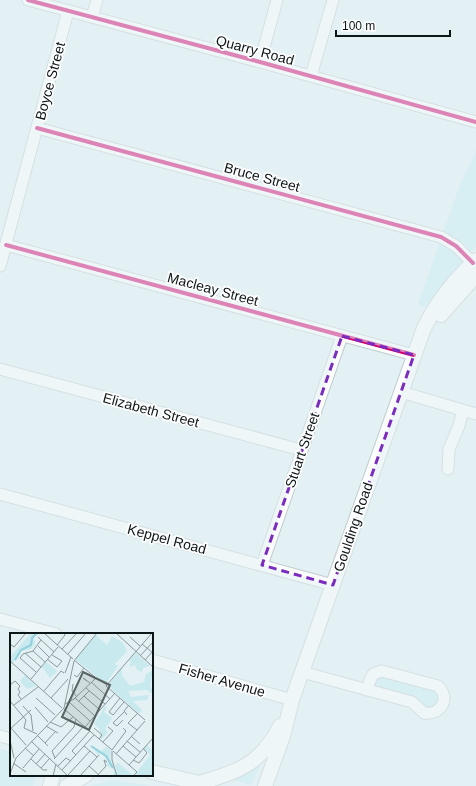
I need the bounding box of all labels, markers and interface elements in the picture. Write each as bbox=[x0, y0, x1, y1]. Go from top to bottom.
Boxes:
scale bar bbox=[336, 12, 450, 38]
text: 100 m bbox=[342, 19, 375, 33]
street label: Quarry Road bbox=[214, 32, 296, 68]
street label: Boyce Street bbox=[32, 40, 68, 122]
street label: Bruce Street bbox=[222, 159, 302, 195]
street label: Macleay Street bbox=[166, 269, 260, 309]
street label: Elizabeth Street bbox=[101, 389, 201, 431]
street label: Stuart Street bbox=[282, 410, 322, 490]
street label: Goulding Road bbox=[330, 480, 376, 574]
street label: Keppel Road bbox=[126, 521, 208, 557]
inset map bbox=[10, 633, 153, 776]
street label: Fisher Avenue bbox=[177, 660, 267, 700]

